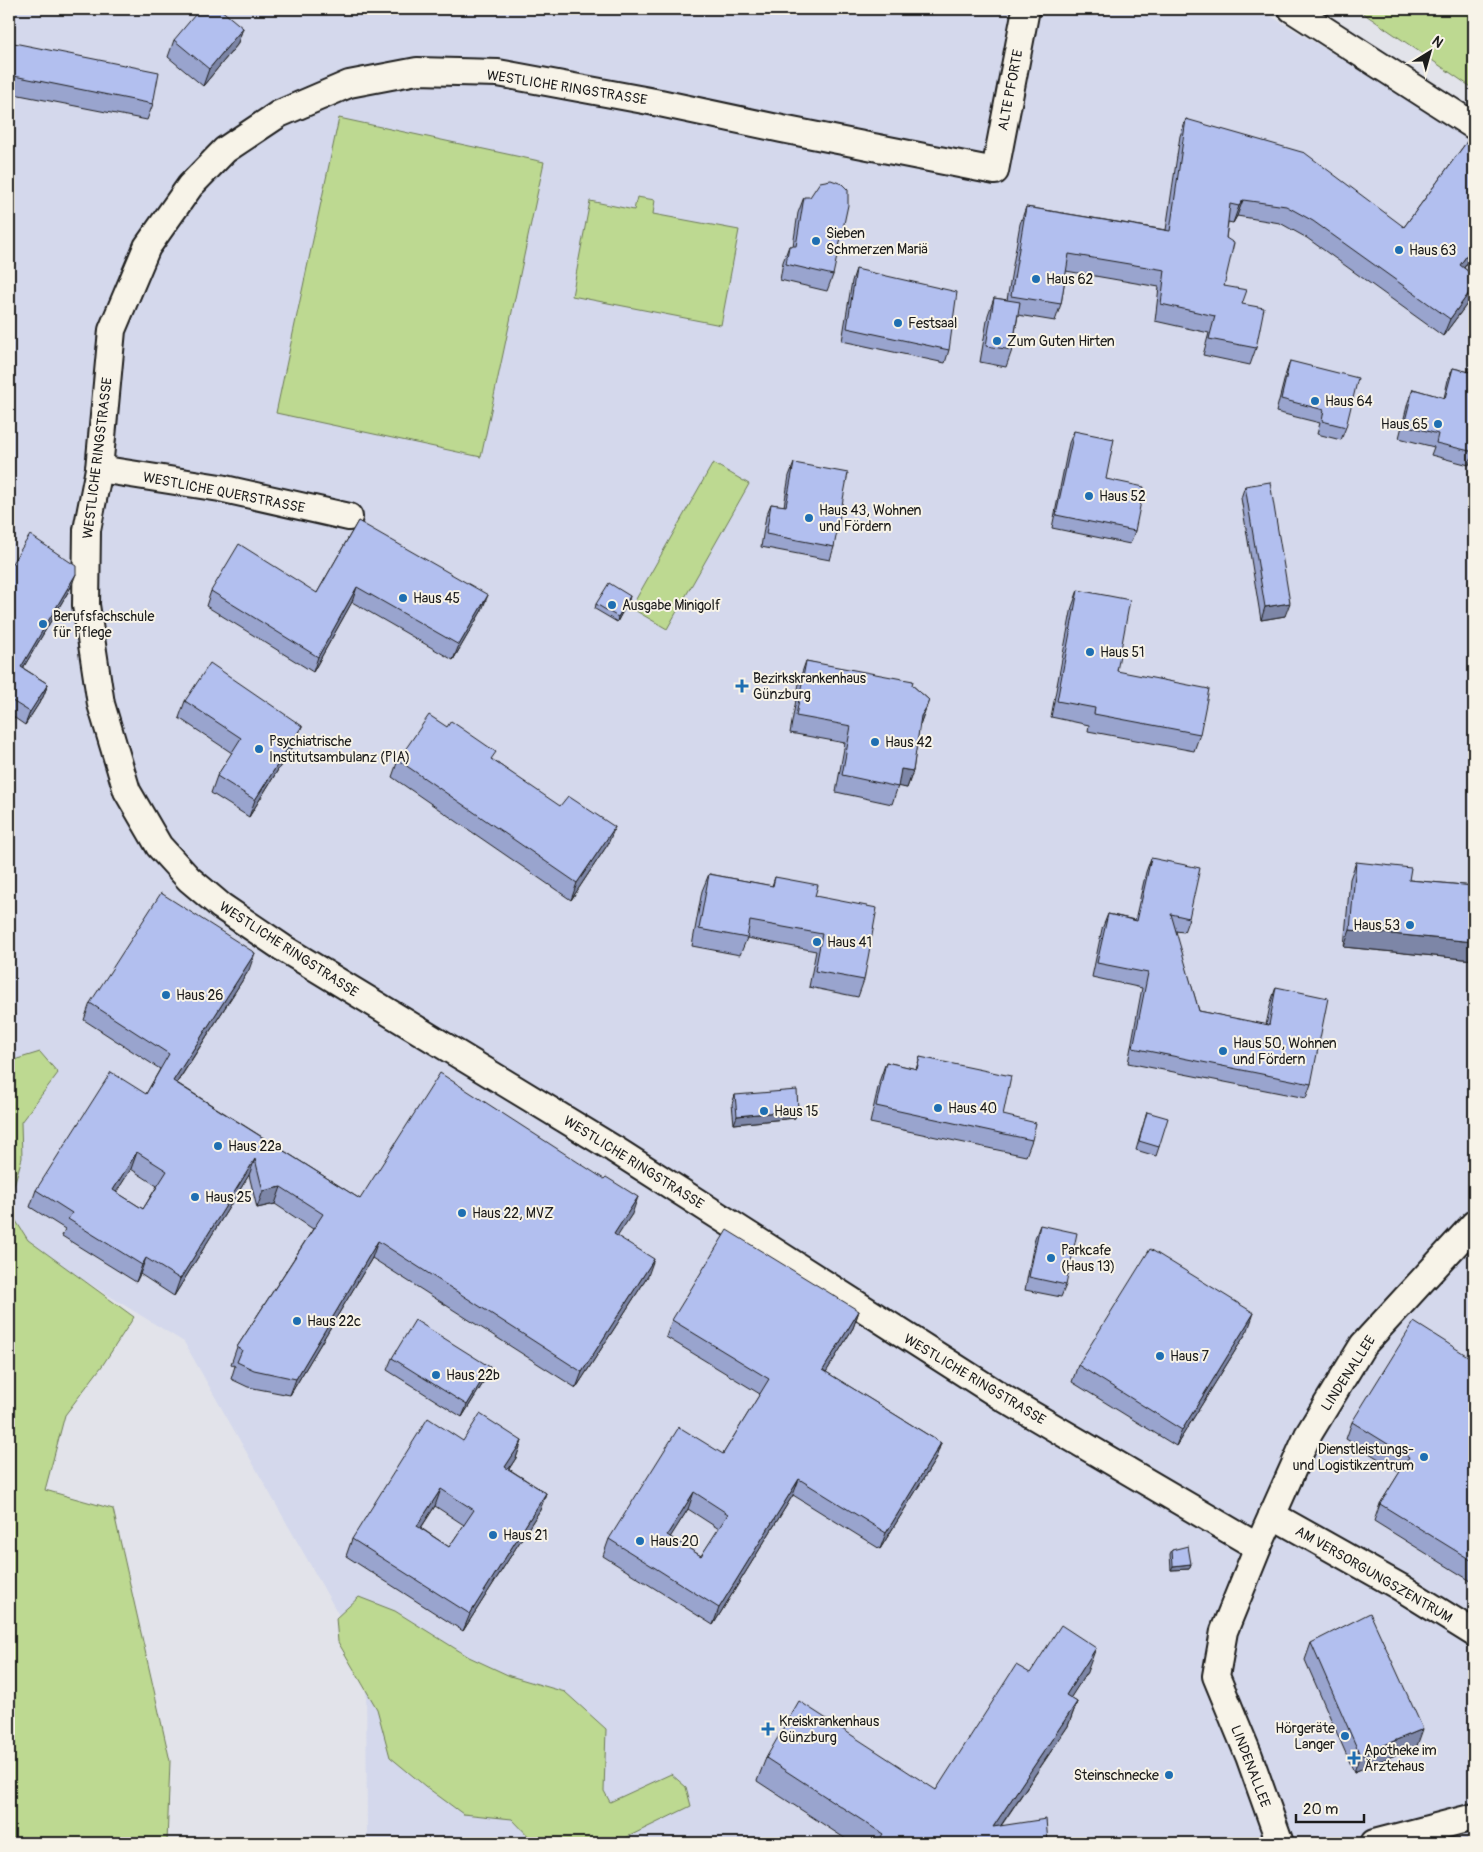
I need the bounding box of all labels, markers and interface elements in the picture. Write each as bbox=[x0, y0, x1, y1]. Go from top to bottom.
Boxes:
north arrow bbox=[1406, 28, 1456, 78]
text: N bbox=[1429, 32, 1446, 52]
street label: ALTE PFORTE bbox=[994, 48, 1027, 132]
street label: WESTLICHE RINGSTRASSE bbox=[485, 66, 648, 109]
place label: Sieben Schmerzen Mariä bbox=[826, 225, 928, 258]
marker: Sieben Schmerzen Mariä bbox=[810, 235, 822, 247]
place label: Haus 63 bbox=[1409, 242, 1457, 259]
marker: Haus 63 bbox=[1393, 244, 1405, 256]
place label: Haus 62 bbox=[1046, 271, 1094, 288]
marker: Haus 62 bbox=[1030, 273, 1042, 285]
place label: Festsaal bbox=[908, 315, 957, 332]
marker: Festsaal bbox=[892, 317, 904, 329]
place label: Zum Guten Hirten bbox=[1007, 333, 1115, 350]
marker: Zum Guten Hirten bbox=[991, 335, 1003, 347]
street label: WESTLICHE RINGSTRASSE bbox=[79, 376, 116, 540]
place label: Haus 64 bbox=[1325, 393, 1373, 410]
marker: Haus 64 bbox=[1309, 395, 1321, 407]
place label: Haus 65 bbox=[1381, 416, 1428, 433]
marker: Haus 65 bbox=[1432, 418, 1444, 430]
street label: WESTLICHE QUERSTRASSE bbox=[141, 468, 306, 517]
place label: Haus 52 bbox=[1099, 488, 1146, 505]
marker: Haus 52 bbox=[1083, 490, 1095, 502]
place label: Haus 43, Wohnen und Fördern bbox=[819, 502, 922, 535]
marker: Haus 43, Wohnen und Fördern bbox=[803, 512, 815, 524]
place label: Haus 45 bbox=[413, 590, 460, 607]
marker: Haus 45 bbox=[397, 592, 409, 604]
place label: Ausgabe Minigolf bbox=[622, 597, 721, 614]
marker: Ausgabe Minigolf bbox=[606, 599, 618, 611]
place label: Berufsfachschule für Pflege bbox=[53, 608, 154, 641]
marker: Berufsfachschule für Pflege bbox=[37, 618, 49, 630]
place label: Haus 51 bbox=[1100, 644, 1145, 661]
marker: Haus 51 bbox=[1084, 646, 1096, 658]
place label: Bezirkskrankenhaus Günzburg bbox=[753, 670, 867, 703]
marker: Bezirkskrankenhaus Günzburg bbox=[735, 679, 749, 693]
place label: Psychiatrische Institutsambulanz (PIA) bbox=[269, 733, 410, 766]
place label: Haus 42 bbox=[885, 734, 933, 751]
marker: Haus 42 bbox=[869, 736, 881, 748]
marker: Psychiatrische Institutsambulanz (PIA) bbox=[253, 743, 265, 755]
street label: WESTLICHE RINGSTRASSE bbox=[216, 898, 361, 1001]
place label: Haus 53 bbox=[1353, 917, 1400, 934]
marker: Haus 53 bbox=[1404, 919, 1416, 931]
place label: Haus 41 bbox=[827, 934, 872, 951]
marker: Haus 41 bbox=[811, 936, 823, 948]
place label: Haus 26 bbox=[176, 987, 223, 1004]
marker: Haus 26 bbox=[160, 989, 172, 1001]
place label: Haus 50, Wohnen und Fördern bbox=[1233, 1035, 1337, 1068]
marker: Haus 50, Wohnen und Fördern bbox=[1217, 1045, 1229, 1057]
place label: Haus 40 bbox=[948, 1100, 997, 1117]
marker: Haus 40 bbox=[932, 1102, 944, 1114]
place label: Haus 15 bbox=[774, 1103, 819, 1120]
marker: Haus 15 bbox=[758, 1105, 770, 1117]
street label: WESTLICHE RINGSTRASSE bbox=[560, 1112, 707, 1213]
place label: Haus 22a bbox=[228, 1138, 282, 1155]
marker: Haus 22a bbox=[212, 1140, 224, 1152]
place label: Haus 25 bbox=[205, 1189, 252, 1206]
marker: Haus 25 bbox=[189, 1191, 201, 1203]
place label: Haus 22, MVZ bbox=[472, 1205, 554, 1222]
marker: Haus 22, MVZ bbox=[456, 1207, 468, 1219]
place label: Parkcafe (Haus 13) bbox=[1061, 1242, 1115, 1275]
marker: Parkcafe (Haus 13) bbox=[1045, 1252, 1057, 1264]
place label: Haus 22c bbox=[307, 1313, 361, 1330]
marker: Haus 22c bbox=[291, 1315, 303, 1327]
street label: WESTLICHE RINGSTRASSE bbox=[901, 1330, 1049, 1429]
street label: LINDENALLEE bbox=[1318, 1332, 1379, 1414]
place label: Haus 7 bbox=[1170, 1348, 1209, 1365]
marker: Haus 7 bbox=[1154, 1350, 1166, 1362]
place label: Haus 22b bbox=[446, 1367, 500, 1384]
marker: Haus 22b bbox=[430, 1369, 442, 1381]
place label: Dienstleistungs- und Logistikzentrum bbox=[1293, 1441, 1414, 1474]
marker: Dienstleistungs- und Logistikzentrum bbox=[1418, 1451, 1430, 1463]
street label: AM VERSORGUNGSZENTRUM bbox=[1292, 1522, 1455, 1626]
place label: Haus 21 bbox=[503, 1527, 548, 1544]
marker: Haus 21 bbox=[487, 1529, 499, 1541]
place label: Haus 20 bbox=[650, 1533, 699, 1550]
marker: Haus 20 bbox=[634, 1535, 646, 1547]
place label: Kreiskrankenhaus Günzburg bbox=[779, 1713, 880, 1746]
place label: Hörgeräte Langer bbox=[1275, 1720, 1335, 1753]
marker: Kreiskrankenhaus Günzburg bbox=[761, 1722, 775, 1736]
street label: LINDENALLEE bbox=[1227, 1723, 1274, 1810]
marker: Hörgeräte Langer bbox=[1339, 1730, 1351, 1742]
place label: Apotheke im Ärztehaus bbox=[1364, 1742, 1437, 1775]
marker: Apotheke im Ärztehaus bbox=[1348, 1752, 1360, 1764]
place label: Steinschnecke bbox=[1074, 1767, 1159, 1784]
marker: Steinschnecke bbox=[1163, 1769, 1175, 1781]
scale bar bbox=[1296, 1792, 1363, 1824]
text: 20 m bbox=[1303, 1800, 1338, 1819]

